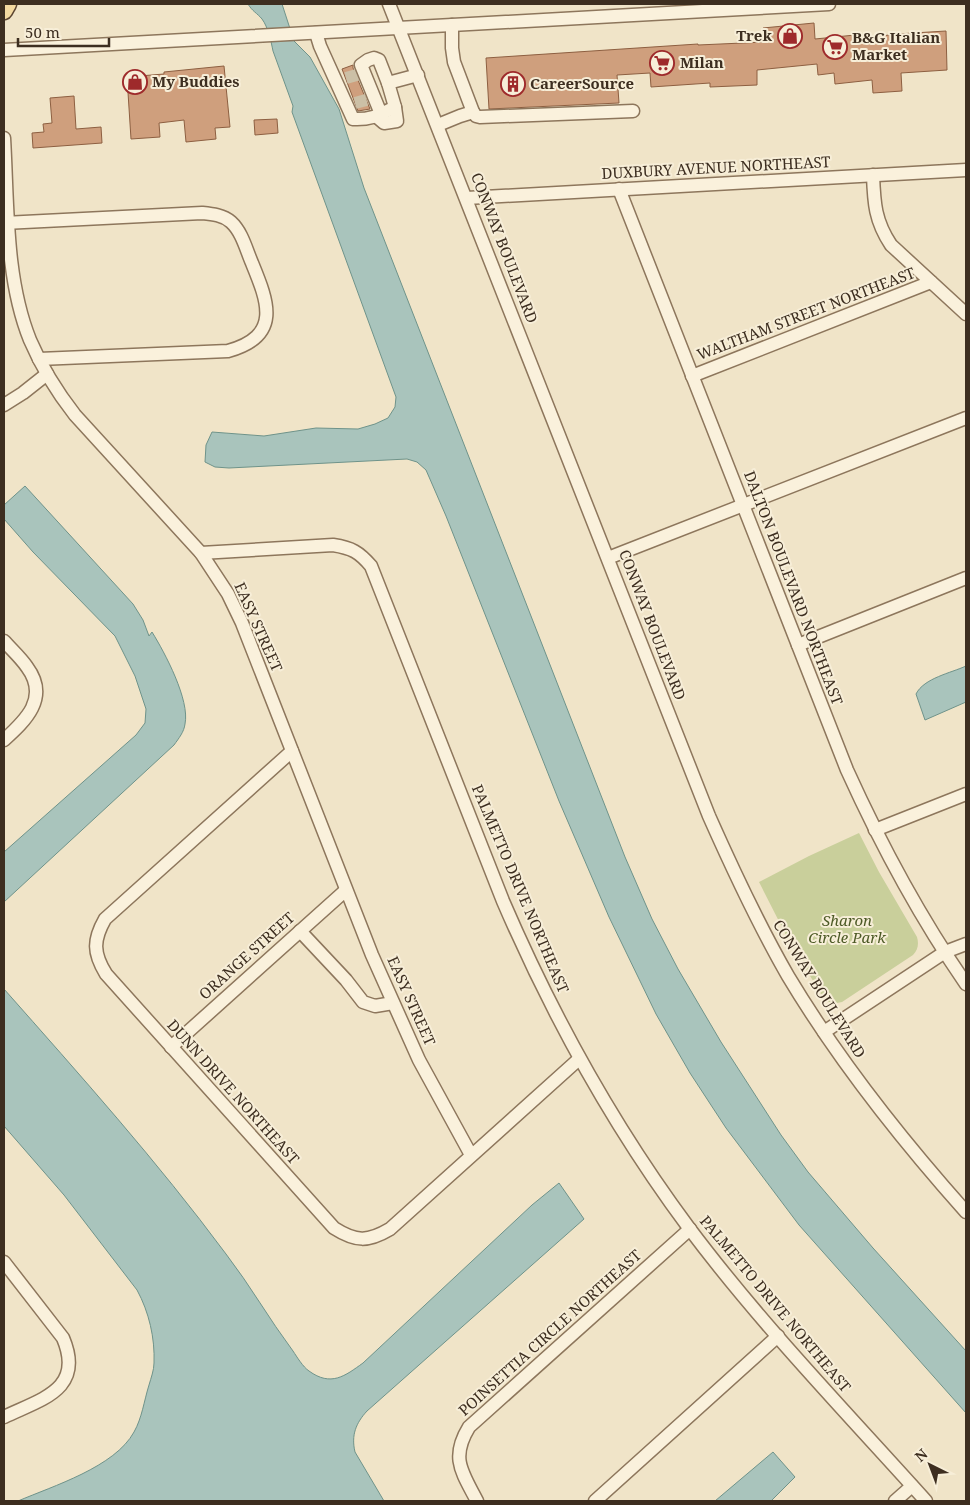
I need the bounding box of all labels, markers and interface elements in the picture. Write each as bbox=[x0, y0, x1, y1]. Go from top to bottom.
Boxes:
scale bar bbox=[18, 15, 109, 47]
text: 50 m bbox=[25, 22, 60, 42]
shop icon: Trek bbox=[777, 23, 803, 49]
place label: Trek bbox=[736, 25, 772, 45]
place label: B&G Italian Market bbox=[852, 27, 940, 64]
supermarket icon: B&G Italian Market bbox=[822, 34, 848, 60]
supermarket icon: Milan bbox=[649, 50, 675, 76]
place label: Milan bbox=[680, 52, 724, 72]
shop icon: My Buddies bbox=[122, 69, 148, 95]
place label: My Buddies bbox=[152, 71, 240, 91]
building icon: CareerSource bbox=[500, 71, 526, 97]
place label: CareerSource bbox=[530, 73, 634, 93]
street label: DUXBURY AVENUE NORTHEAST bbox=[601, 151, 831, 183]
street label: CONWAY BOULEVARD bbox=[467, 170, 543, 326]
street label: WALTHAM STREET NORTHEAST bbox=[694, 262, 918, 364]
street label: DALTON BOULEVARD NORTHEAST bbox=[740, 468, 848, 708]
street label: CONWAY BOULEVARD bbox=[615, 547, 691, 703]
street label: EASY STREET bbox=[230, 579, 288, 674]
street label: PALMETTO DRIVE NORTHEAST bbox=[468, 781, 574, 996]
street label: ORANGE STREET bbox=[194, 907, 298, 1003]
park label: Sharon Circle Park bbox=[808, 910, 886, 947]
street label: CONWAY BOULEVARD bbox=[769, 916, 871, 1062]
street label: EASY STREET bbox=[383, 953, 441, 1048]
street label: DUNN DRIVE NORTHEAST bbox=[163, 1015, 304, 1168]
street label: PALMETTO DRIVE NORTHEAST bbox=[696, 1211, 856, 1396]
street label: POINSETTIA CIRCLE NORTHEAST bbox=[454, 1245, 645, 1420]
north arrow bbox=[905, 1440, 955, 1490]
text: N bbox=[911, 1444, 931, 1466]

